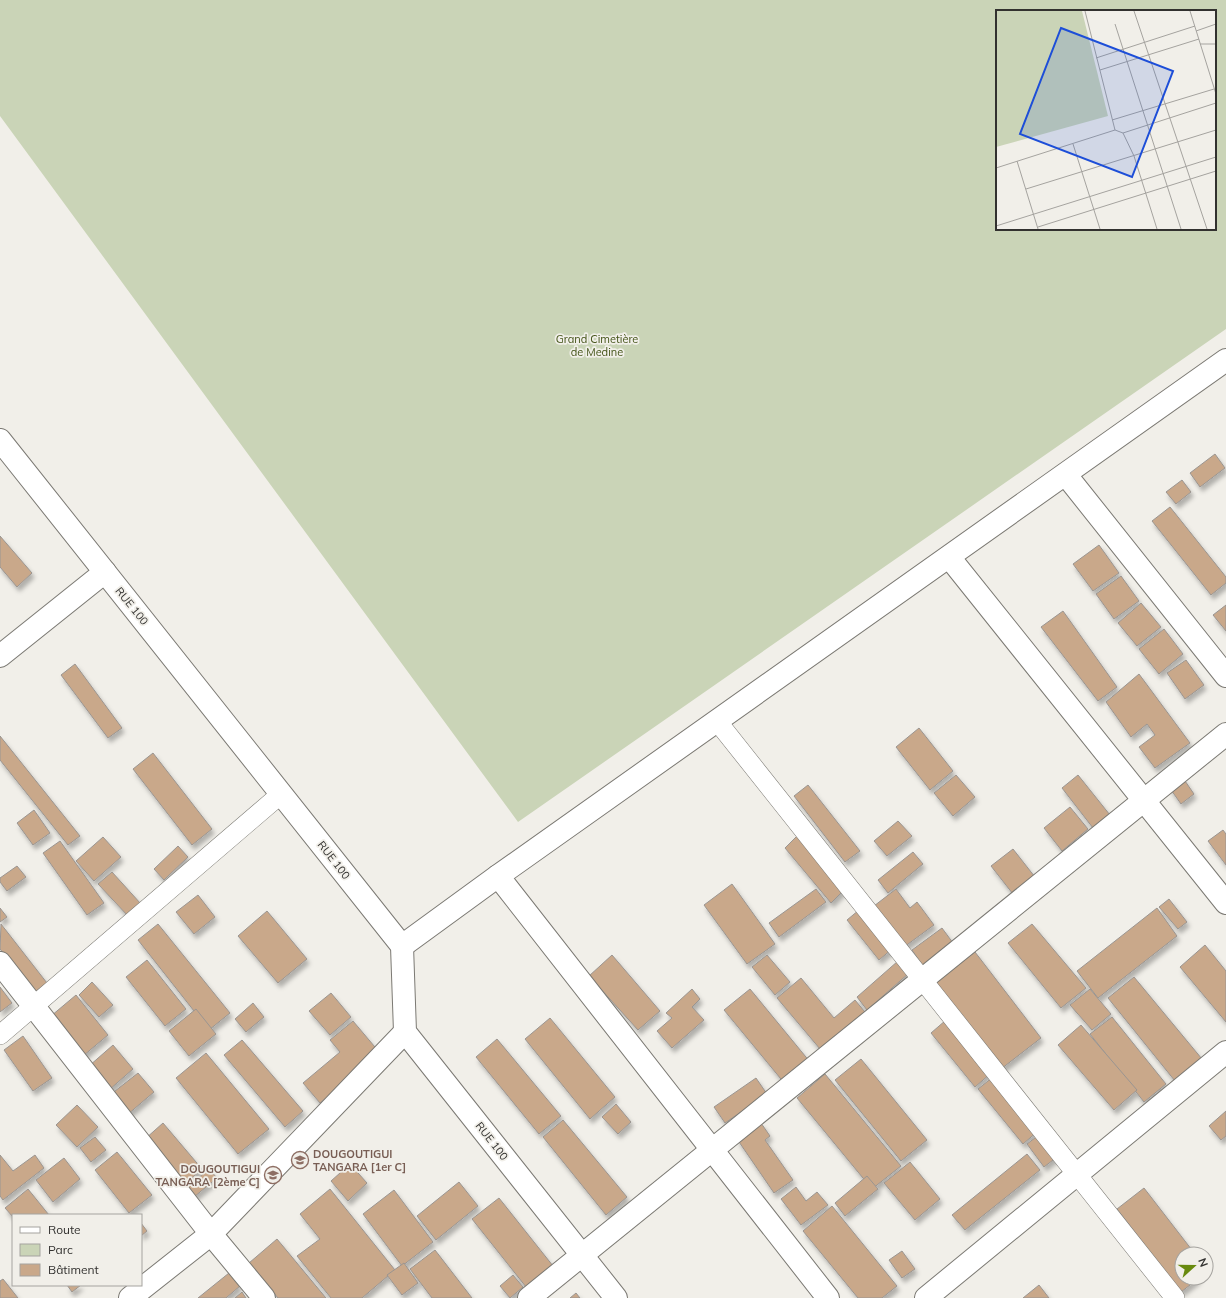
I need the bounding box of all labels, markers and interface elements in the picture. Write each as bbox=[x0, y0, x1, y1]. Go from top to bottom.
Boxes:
inset map bbox=[996, 10, 1216, 230]
park label: Grand Cimetière de Medine bbox=[556, 332, 638, 359]
street label: RUE 100 bbox=[112, 584, 152, 628]
street label: RUE 100 bbox=[315, 838, 354, 882]
street label: RUE 100 bbox=[473, 1119, 512, 1163]
place label: DOUGOUTIGUI TANGARA [1er C] bbox=[313, 1147, 406, 1174]
school or university icon: DOUGOUTIGUI TANGARA [1er C] bbox=[290, 1150, 310, 1170]
place label: DOUGOUTIGUI TANGARA [2ème C] bbox=[155, 1162, 260, 1189]
school or university icon: DOUGOUTIGUI TANGARA [2ème C] bbox=[263, 1165, 283, 1185]
legend bbox=[12, 1214, 142, 1286]
text: Route bbox=[48, 1222, 81, 1237]
text: Parc bbox=[48, 1242, 73, 1257]
north arrow bbox=[1174, 1246, 1214, 1286]
text: N bbox=[1195, 1256, 1211, 1269]
text: Bâtiment bbox=[48, 1262, 99, 1277]

